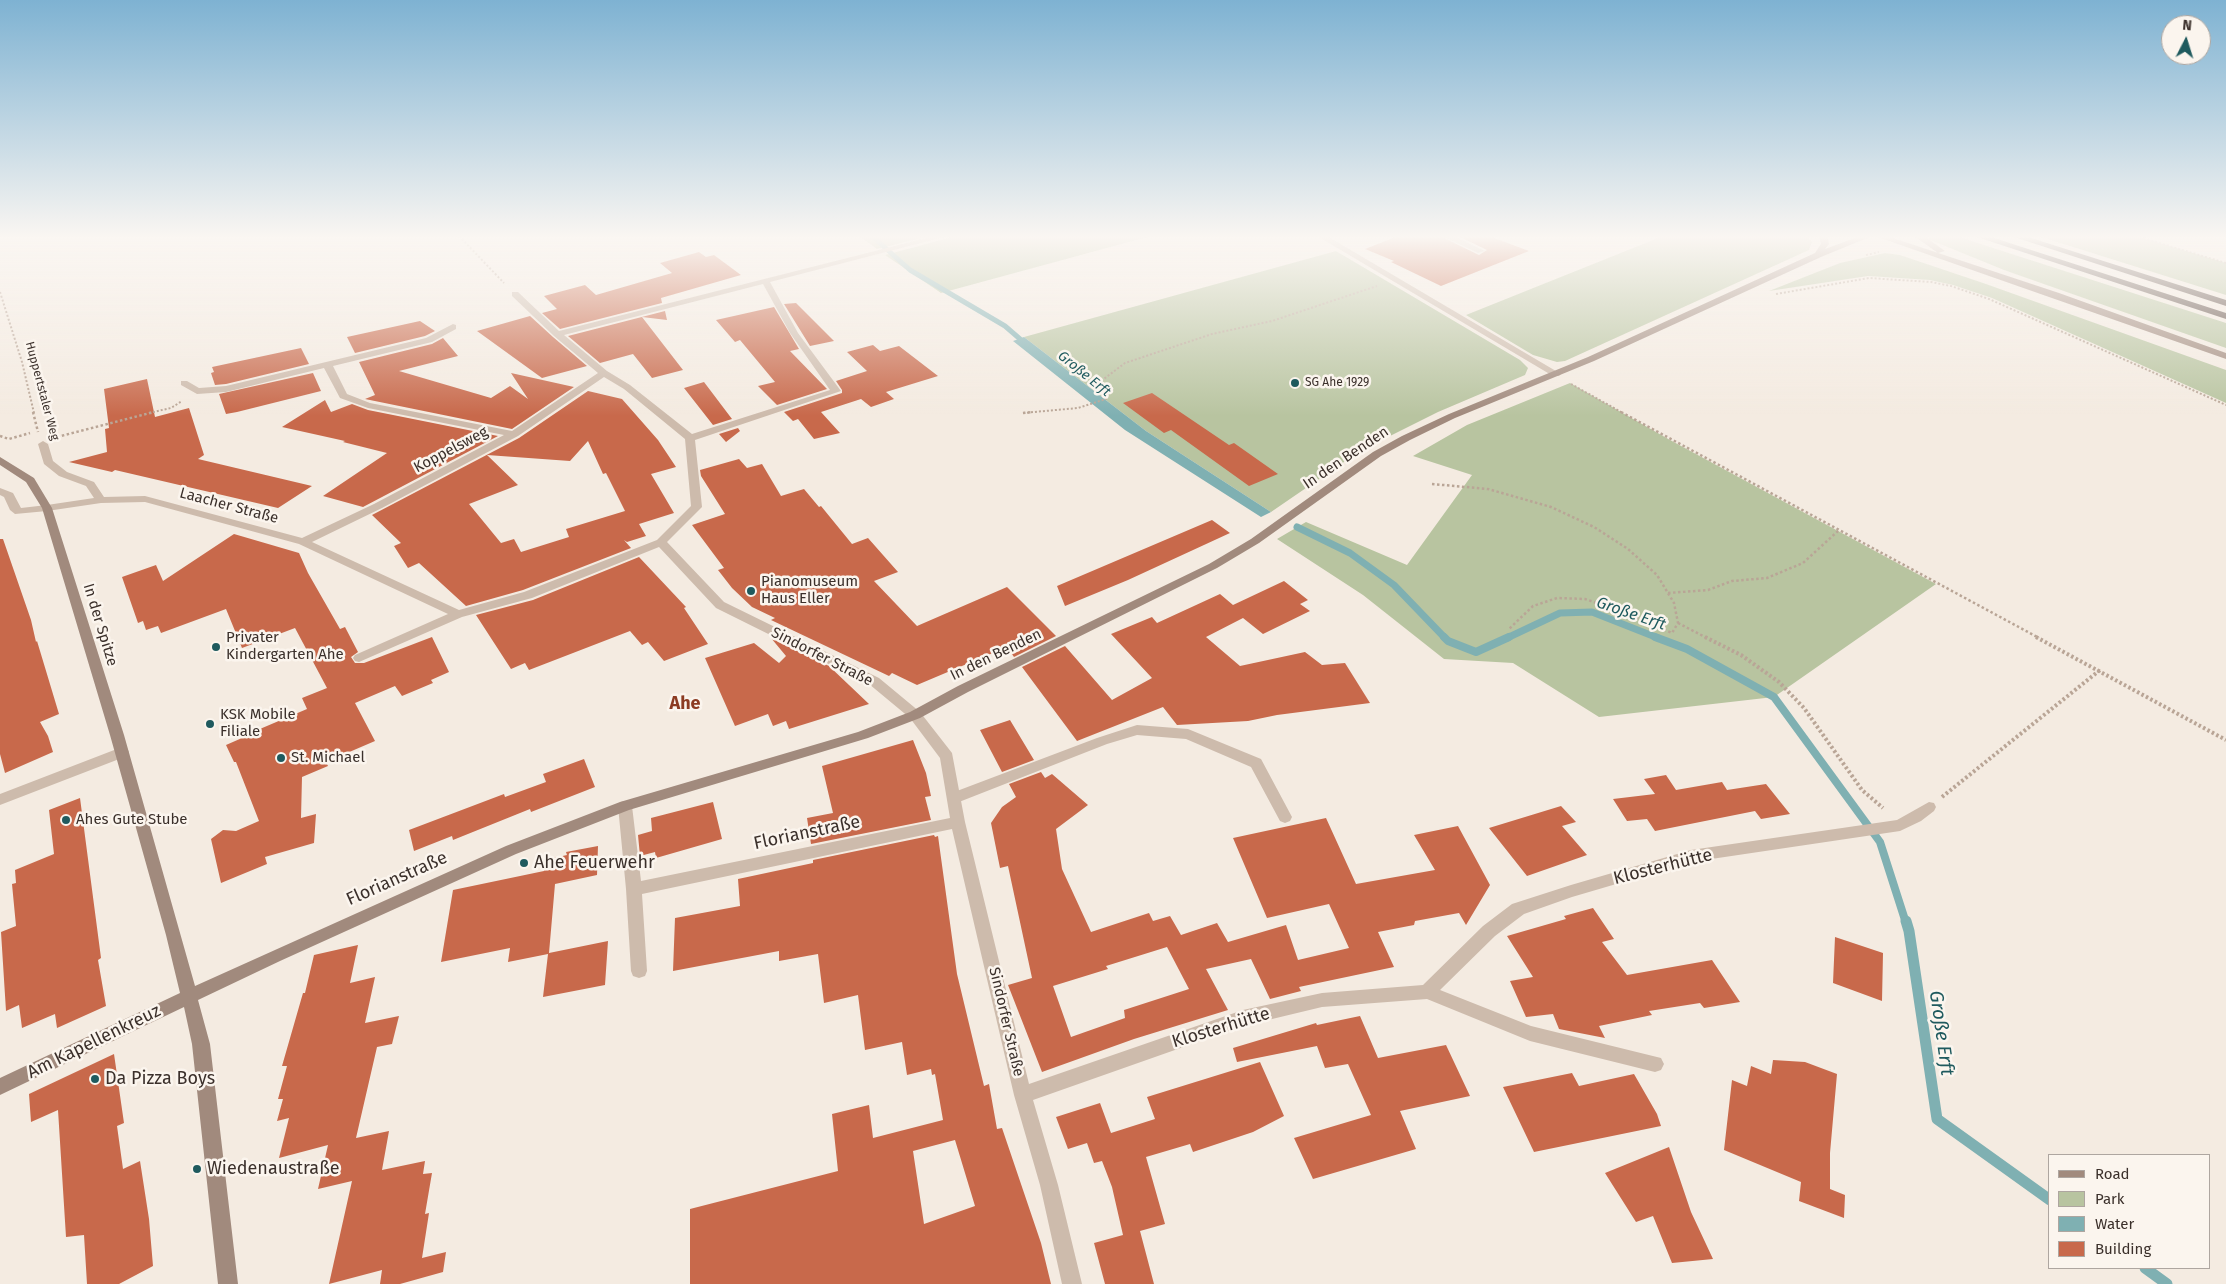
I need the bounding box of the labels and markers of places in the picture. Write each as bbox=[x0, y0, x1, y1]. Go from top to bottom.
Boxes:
place label: SG Ahe 1929 bbox=[1305, 376, 1369, 390]
marker: SG Ahe 1929 bbox=[1289, 377, 1301, 389]
place label: Pianomuseum Haus Eller bbox=[761, 573, 858, 608]
marker: Pianomuseum Haus Eller bbox=[745, 585, 757, 597]
place label: Privater Kindergarten Ahe bbox=[226, 629, 344, 664]
marker: Privater Kindergarten Ahe bbox=[210, 641, 222, 653]
place label: KSK Mobile Filiale bbox=[220, 706, 296, 741]
marker: KSK Mobile Filiale bbox=[204, 718, 216, 730]
place label: St. Michael bbox=[291, 749, 365, 767]
marker: St. Michael bbox=[275, 752, 287, 764]
place label: Ahes Gute Stube bbox=[76, 811, 187, 829]
marker: Ahes Gute Stube bbox=[60, 814, 72, 826]
place label: Ahe Feuerwehr bbox=[534, 852, 655, 874]
marker: Ahe Feuerwehr bbox=[518, 857, 530, 869]
place label: Da Pizza Boys bbox=[105, 1068, 215, 1090]
marker: Da Pizza Boys bbox=[89, 1073, 101, 1085]
place label: Wiedenaustraße bbox=[207, 1158, 340, 1180]
marker: Wiedenaustraße bbox=[191, 1163, 203, 1175]

